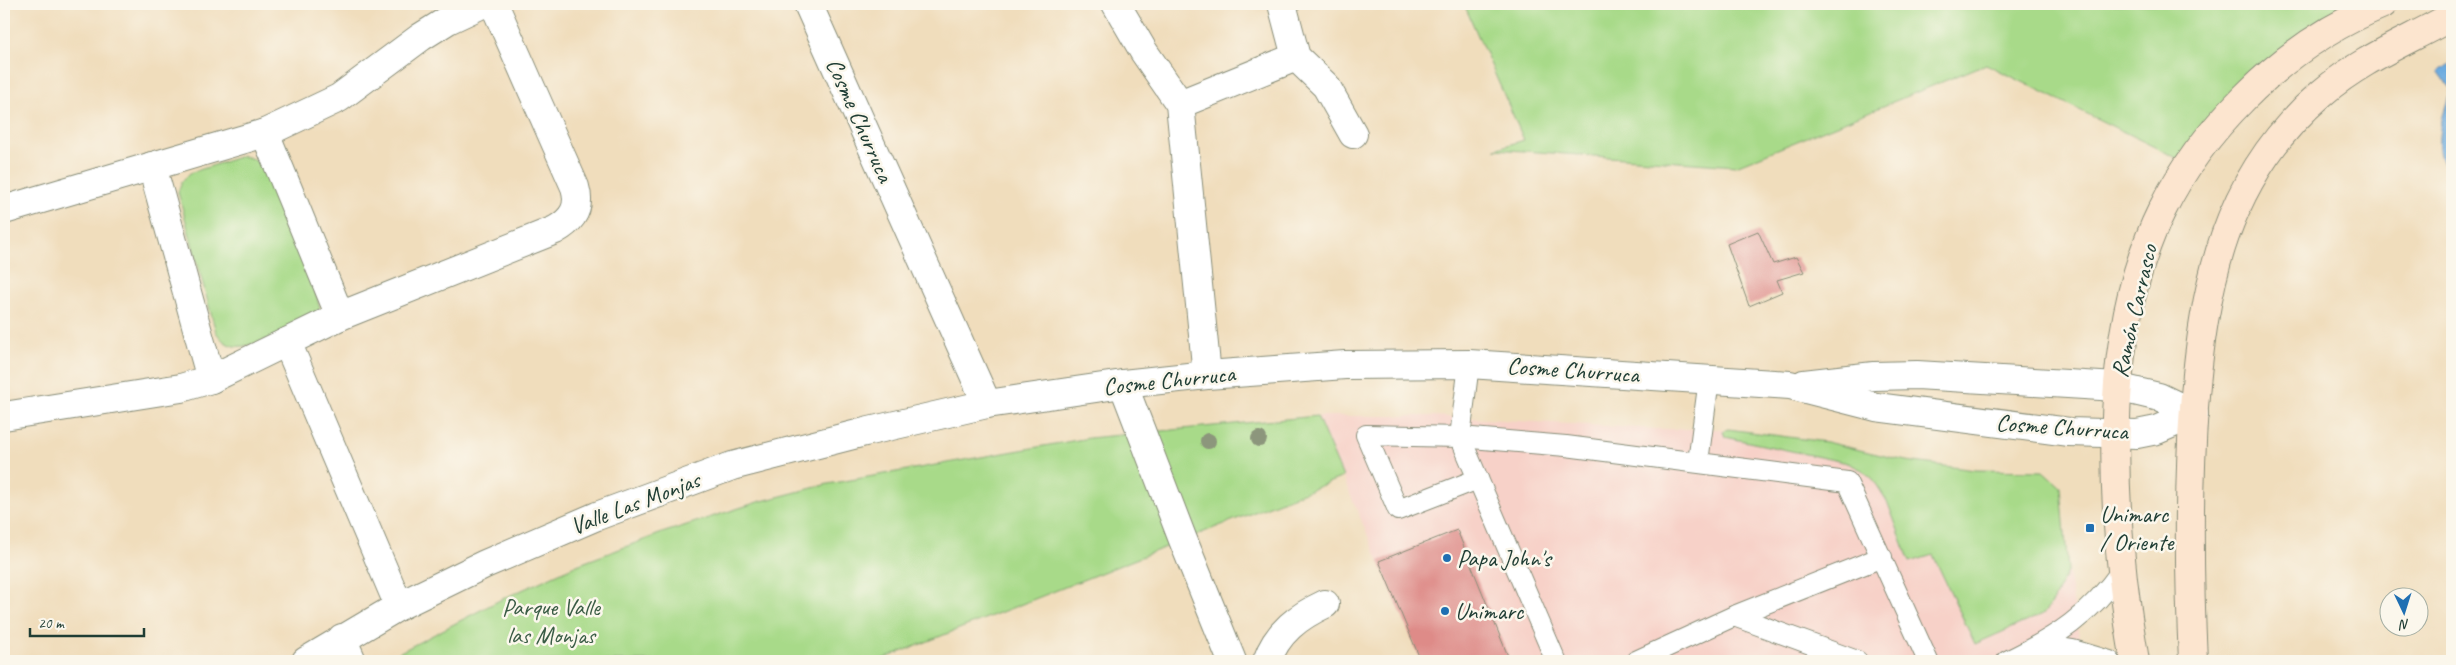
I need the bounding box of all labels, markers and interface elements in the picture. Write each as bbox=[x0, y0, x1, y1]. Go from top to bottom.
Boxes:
street label: Cosme Churruca bbox=[819, 53, 901, 188]
street label: Ramón Carrasco bbox=[2104, 240, 2164, 380]
street label: Cosme Churruca bbox=[1506, 350, 1641, 390]
street label: Cosme Churruca bbox=[1102, 358, 1238, 402]
street label: Cosme Churruca bbox=[1995, 407, 2130, 447]
street label: Valle Las Monjas bbox=[566, 464, 706, 541]
place label: Unimarc / Oriente bbox=[2100, 499, 2175, 557]
marker: Unimarc / Oriente bbox=[2084, 522, 2096, 534]
place label: Papa John's bbox=[1457, 543, 1553, 573]
marker: Papa John's bbox=[1441, 552, 1453, 564]
north arrow bbox=[2378, 588, 2428, 638]
park label: Parque Valle las Monjas bbox=[502, 592, 602, 650]
place label: Unimarc bbox=[1455, 596, 1525, 626]
scale bar bbox=[30, 605, 144, 637]
marker: Unimarc bbox=[1439, 605, 1451, 617]
text: 20 m bbox=[38, 614, 65, 633]
text: N bbox=[2398, 616, 2410, 633]

